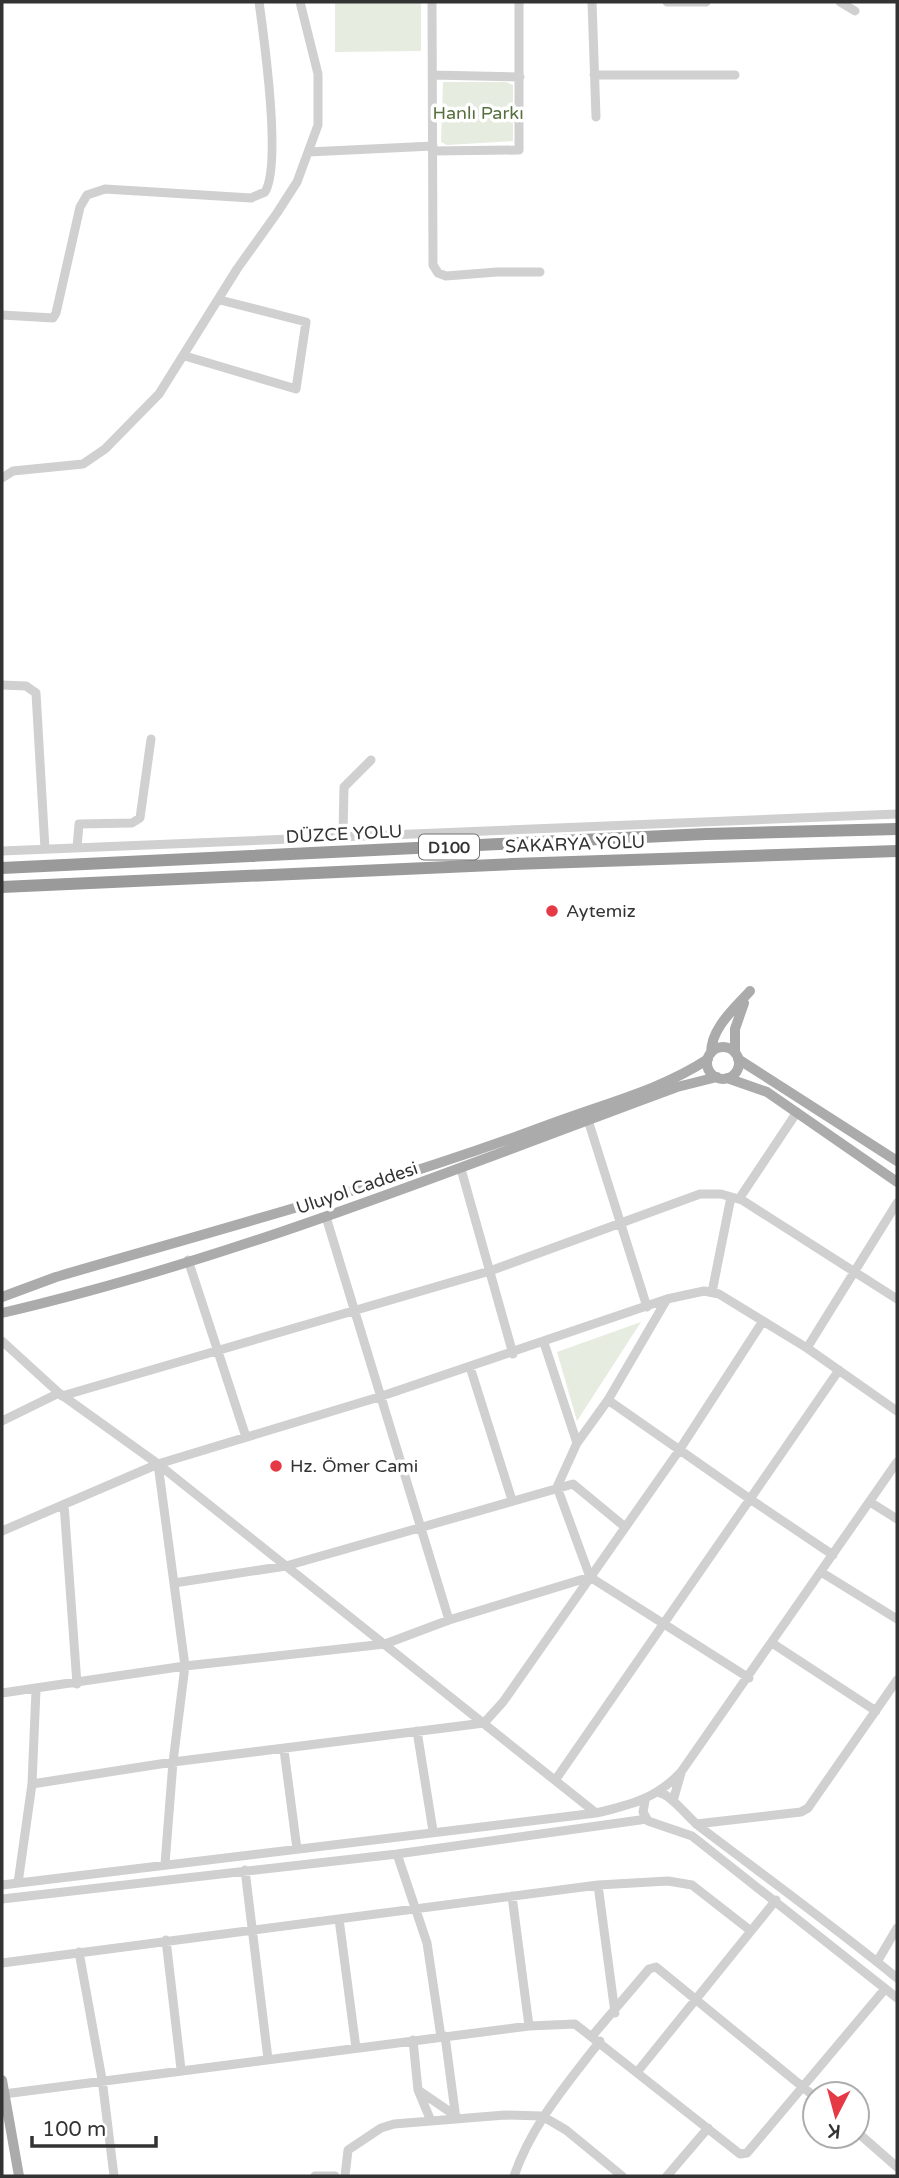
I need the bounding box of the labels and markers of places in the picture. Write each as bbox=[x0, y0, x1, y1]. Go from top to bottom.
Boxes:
place label: Aytemiz bbox=[566, 900, 636, 922]
marker: Aytemiz bbox=[544, 903, 560, 919]
place label: Hz. Ömer Cami bbox=[290, 1455, 418, 1477]
marker: Hz. Ömer Cami bbox=[268, 1458, 284, 1474]

